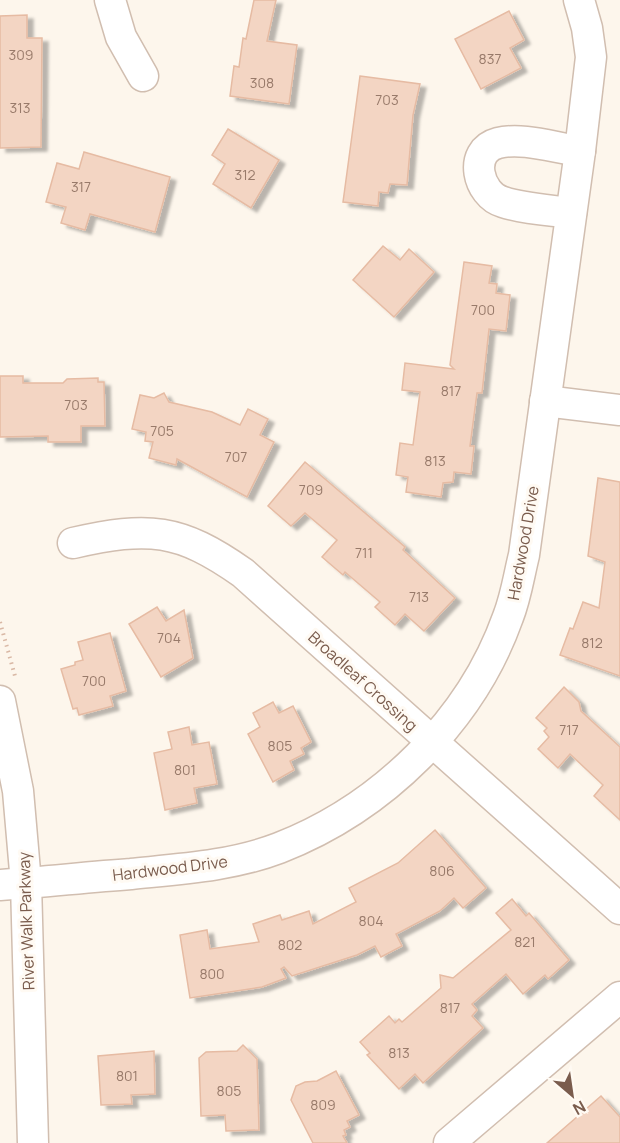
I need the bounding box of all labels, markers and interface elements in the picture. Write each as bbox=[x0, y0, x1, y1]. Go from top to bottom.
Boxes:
house number: 309 bbox=[9, 45, 33, 64]
house number: 837 bbox=[479, 49, 501, 68]
house number: 308 bbox=[250, 73, 274, 92]
house number: 703 bbox=[375, 90, 399, 109]
house number: 313 bbox=[10, 98, 30, 117]
house number: 312 bbox=[234, 165, 256, 184]
house number: 317 bbox=[71, 177, 91, 196]
house number: 700 bbox=[471, 300, 495, 319]
house number: 817 bbox=[441, 381, 461, 400]
house number: 703 bbox=[64, 395, 88, 414]
house number: 705 bbox=[150, 421, 174, 440]
house number: 707 bbox=[225, 447, 247, 466]
house number: 813 bbox=[424, 451, 446, 470]
house number: 709 bbox=[299, 480, 323, 499]
street label: Hardwood Drive bbox=[502, 484, 544, 602]
house number: 711 bbox=[355, 543, 373, 562]
house number: 713 bbox=[409, 587, 429, 606]
street label: Broadleaf Crossing bbox=[304, 626, 422, 736]
house number: 704 bbox=[157, 628, 181, 647]
house number: 812 bbox=[581, 633, 603, 652]
house number: 700 bbox=[82, 671, 106, 690]
house number: 717 bbox=[559, 720, 579, 739]
house number: 805 bbox=[268, 736, 292, 755]
house number: 801 bbox=[174, 760, 196, 779]
street label: Hardwood Drive bbox=[111, 850, 229, 886]
street label: River Walk Parkway bbox=[13, 851, 39, 991]
house number: 806 bbox=[429, 861, 455, 880]
house number: 804 bbox=[359, 911, 383, 930]
house number: 821 bbox=[514, 932, 536, 951]
house number: 802 bbox=[278, 935, 302, 954]
house number: 800 bbox=[199, 964, 225, 983]
house number: 817 bbox=[440, 998, 460, 1017]
house number: 813 bbox=[388, 1043, 410, 1062]
north arrow bbox=[542, 1065, 602, 1125]
house number: 801 bbox=[116, 1066, 138, 1085]
house number: 805 bbox=[217, 1081, 241, 1100]
house number: 809 bbox=[310, 1095, 336, 1114]
text: N bbox=[569, 1096, 590, 1121]

